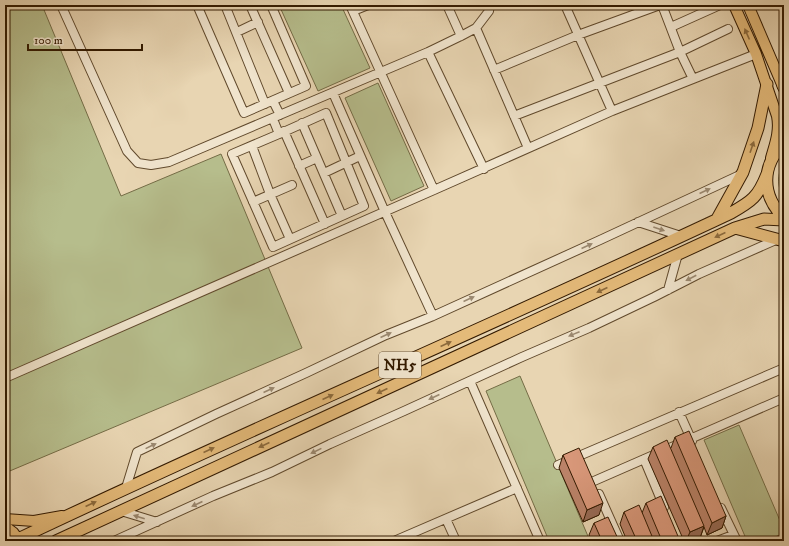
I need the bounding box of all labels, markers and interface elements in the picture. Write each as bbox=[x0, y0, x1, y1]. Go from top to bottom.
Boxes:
scale bar bbox=[28, 26, 142, 52]
one-way arrow bbox=[744, 28, 750, 39]
text: 100 m bbox=[34, 33, 63, 48]
one-way arrow bbox=[749, 140, 755, 152]
one-way arrow bbox=[699, 188, 711, 194]
one-way arrow bbox=[653, 226, 665, 232]
one-way arrow bbox=[714, 232, 726, 238]
one-way arrow bbox=[582, 243, 593, 249]
one-way arrow bbox=[685, 274, 697, 281]
one-way arrow bbox=[596, 287, 608, 293]
one-way arrow bbox=[463, 296, 474, 302]
one-way arrow bbox=[381, 332, 392, 338]
one-way arrow bbox=[568, 332, 580, 338]
one-way arrow bbox=[441, 341, 452, 347]
road number: NH5 bbox=[379, 352, 421, 378]
one-way arrow bbox=[263, 387, 274, 393]
one-way arrow bbox=[377, 388, 388, 394]
one-way arrow bbox=[322, 394, 333, 400]
one-way arrow bbox=[428, 395, 440, 401]
one-way arrow bbox=[259, 442, 270, 448]
one-way arrow bbox=[146, 443, 157, 449]
one-way arrow bbox=[203, 447, 215, 454]
one-way arrow bbox=[310, 448, 321, 454]
one-way arrow bbox=[85, 501, 96, 507]
one-way arrow bbox=[191, 501, 203, 507]
one-way arrow bbox=[133, 514, 145, 520]

